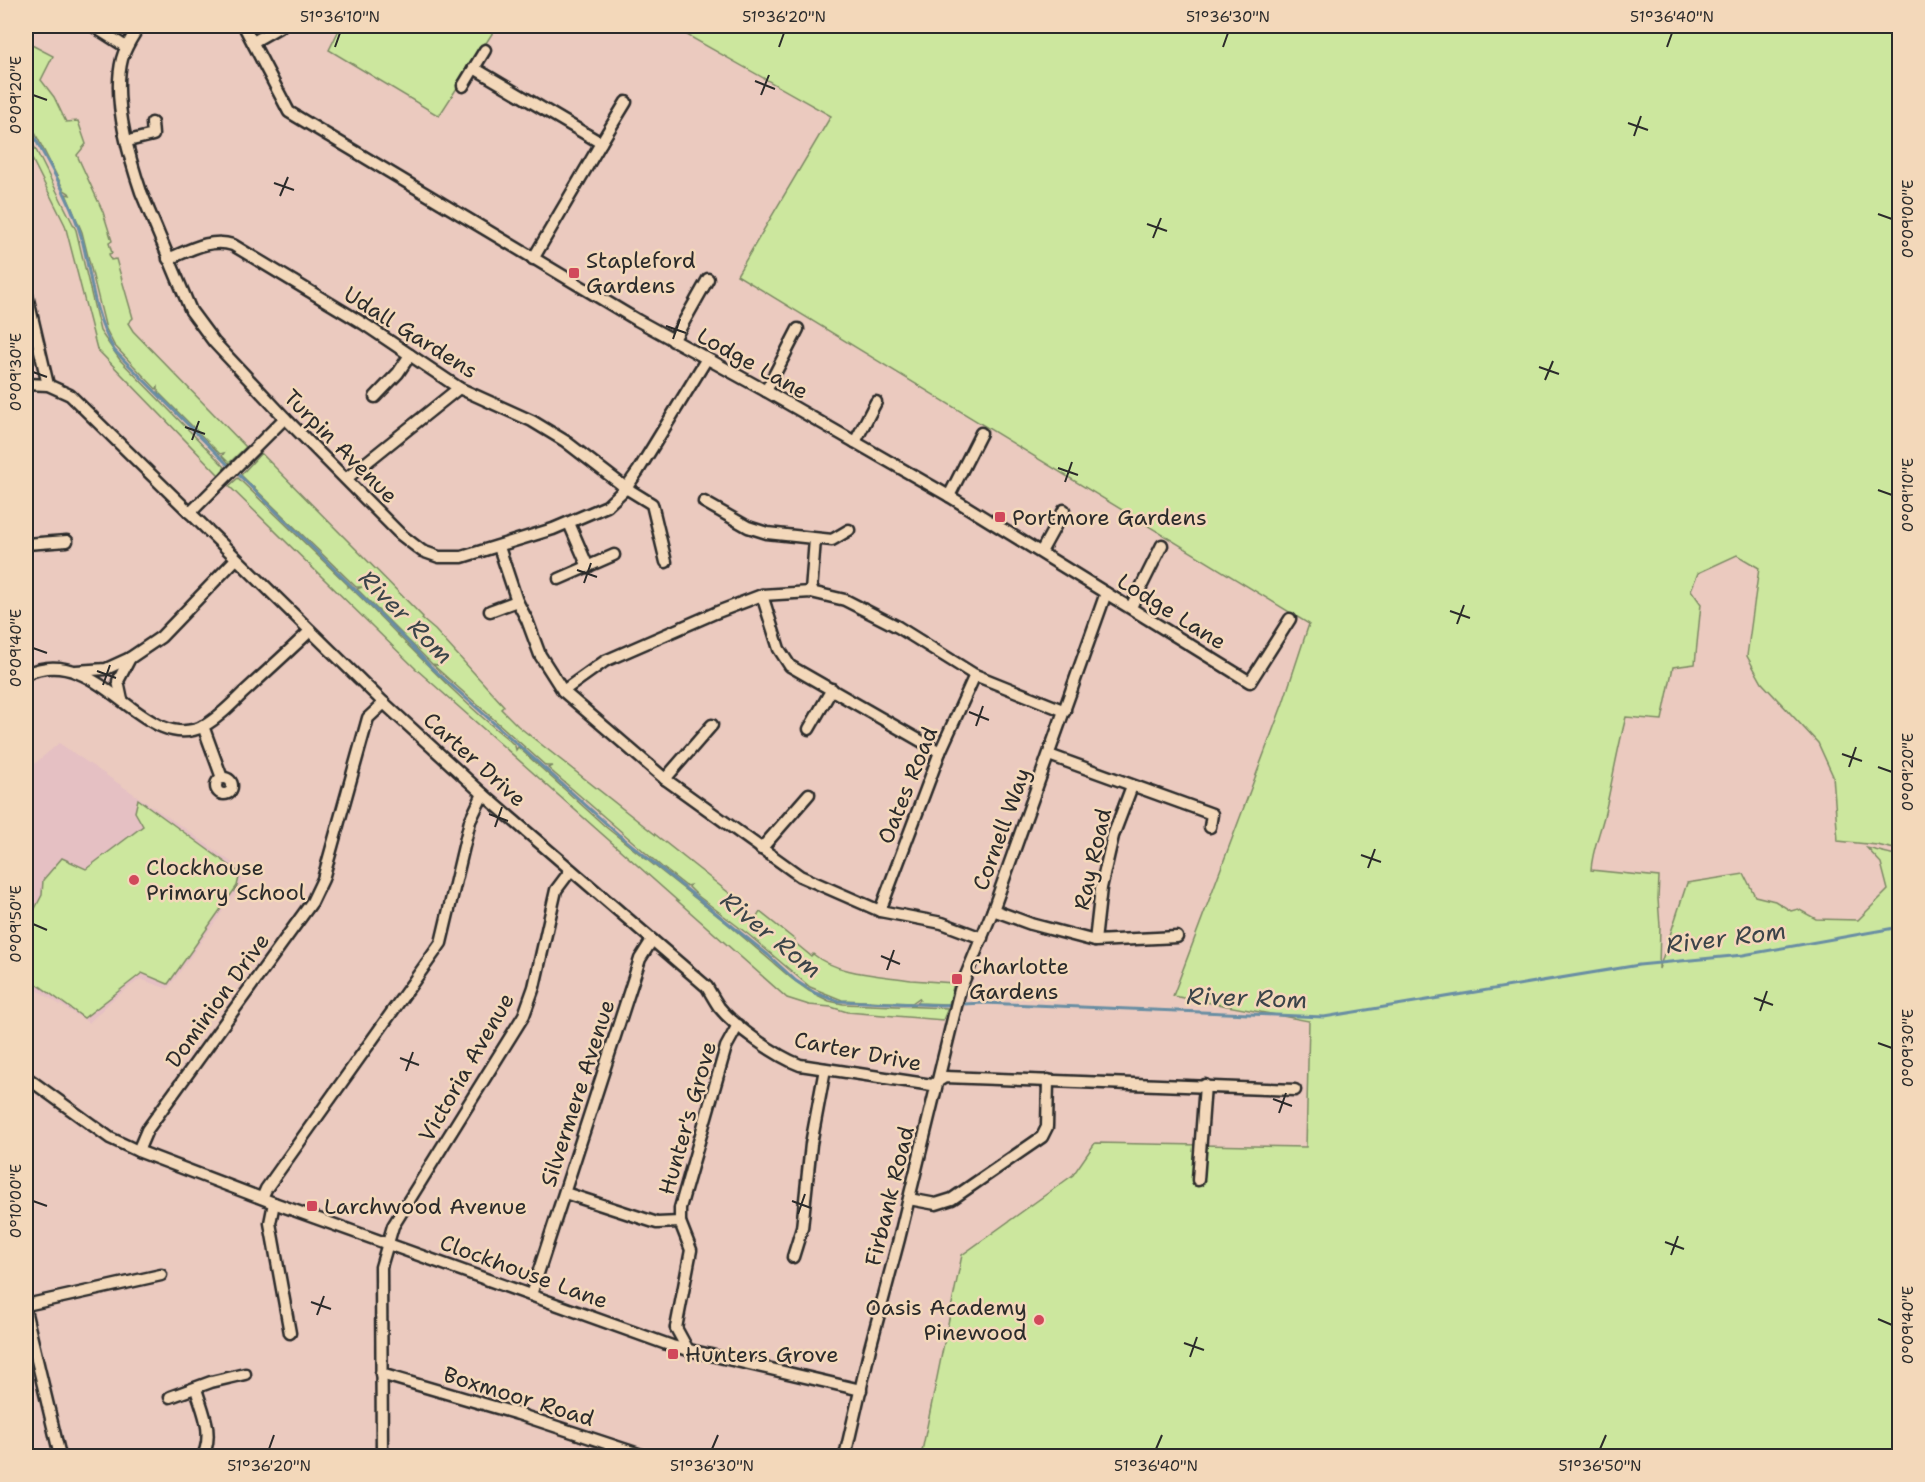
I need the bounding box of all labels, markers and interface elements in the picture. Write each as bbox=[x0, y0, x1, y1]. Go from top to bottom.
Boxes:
text: 51°36'10"N bbox=[300, 7, 380, 27]
text: 51°36'20"N bbox=[742, 7, 826, 27]
text: 51°36'30"N bbox=[1186, 7, 1270, 27]
text: 51°36'40"N bbox=[1630, 7, 1714, 27]
text: 0°09'20"E bbox=[6, 56, 26, 134]
text: 0°09'00"E bbox=[1898, 180, 1918, 258]
place label: Stapleford Gardens bbox=[586, 246, 696, 300]
marker: Stapleford Gardens bbox=[567, 266, 581, 280]
street label: Udall Gardens bbox=[338, 280, 483, 385]
street label: Lodge Lane bbox=[692, 321, 814, 406]
text: 0°09'30"E bbox=[6, 333, 26, 411]
street label: Turpin Avenue bbox=[277, 383, 404, 510]
text: 0°09'10"E bbox=[1898, 458, 1918, 532]
place label: Portmore Gardens bbox=[1012, 503, 1207, 532]
marker: Portmore Gardens bbox=[993, 510, 1007, 524]
water label: River Rom bbox=[352, 563, 460, 671]
street label: Lodge Lane bbox=[1112, 566, 1232, 656]
text: 0°09'40"E bbox=[6, 609, 26, 687]
street label: Carter Drive bbox=[417, 705, 532, 813]
street label: Oates Road bbox=[871, 722, 944, 848]
text: 0°09'20"E bbox=[1898, 733, 1918, 811]
street label: Cornell Way bbox=[966, 764, 1037, 894]
street label: Ray Road bbox=[1067, 805, 1118, 913]
place label: Clockhouse Primary School bbox=[146, 853, 306, 907]
marker: Clockhouse Primary School bbox=[127, 873, 141, 887]
water label: River Rom bbox=[714, 884, 828, 986]
text: 0°09'50"E bbox=[6, 885, 26, 963]
water label: River Rom bbox=[1664, 915, 1788, 961]
street label: Dominion Drive bbox=[159, 927, 276, 1073]
place label: Charlotte Gardens bbox=[969, 952, 1069, 1006]
marker: Charlotte Gardens bbox=[950, 972, 964, 986]
water label: River Rom bbox=[1186, 980, 1308, 1016]
street label: Victoria Avenue bbox=[412, 987, 521, 1147]
street label: Silvermere Avenue bbox=[534, 996, 621, 1190]
text: 0°09'30"E bbox=[1898, 1009, 1918, 1087]
street label: Carter Drive bbox=[792, 1025, 924, 1078]
street label: Hunter's Grove bbox=[652, 1038, 723, 1198]
street label: Firbank Road bbox=[858, 1123, 921, 1269]
text: 0°10'00"E bbox=[6, 1164, 26, 1238]
place label: Larchwood Avenue bbox=[324, 1192, 527, 1221]
marker: Larchwood Avenue bbox=[305, 1199, 319, 1213]
street label: Clockhouse Lane bbox=[436, 1228, 612, 1315]
text: 0°09'40"E bbox=[1898, 1286, 1918, 1364]
place label: Oasis Academy Pinewood bbox=[865, 1293, 1027, 1347]
marker: Oasis Academy Pinewood bbox=[1032, 1313, 1046, 1327]
place label: Hunters Grove bbox=[685, 1340, 839, 1369]
marker: Hunters Grove bbox=[666, 1347, 680, 1361]
street label: Boxmoor Road bbox=[440, 1360, 598, 1433]
text: 51°36'20"N bbox=[227, 1456, 311, 1476]
text: 51°36'30"N bbox=[670, 1456, 754, 1476]
text: 51°36'40"N bbox=[1114, 1456, 1198, 1476]
text: 51°36'50"N bbox=[1558, 1456, 1642, 1476]

